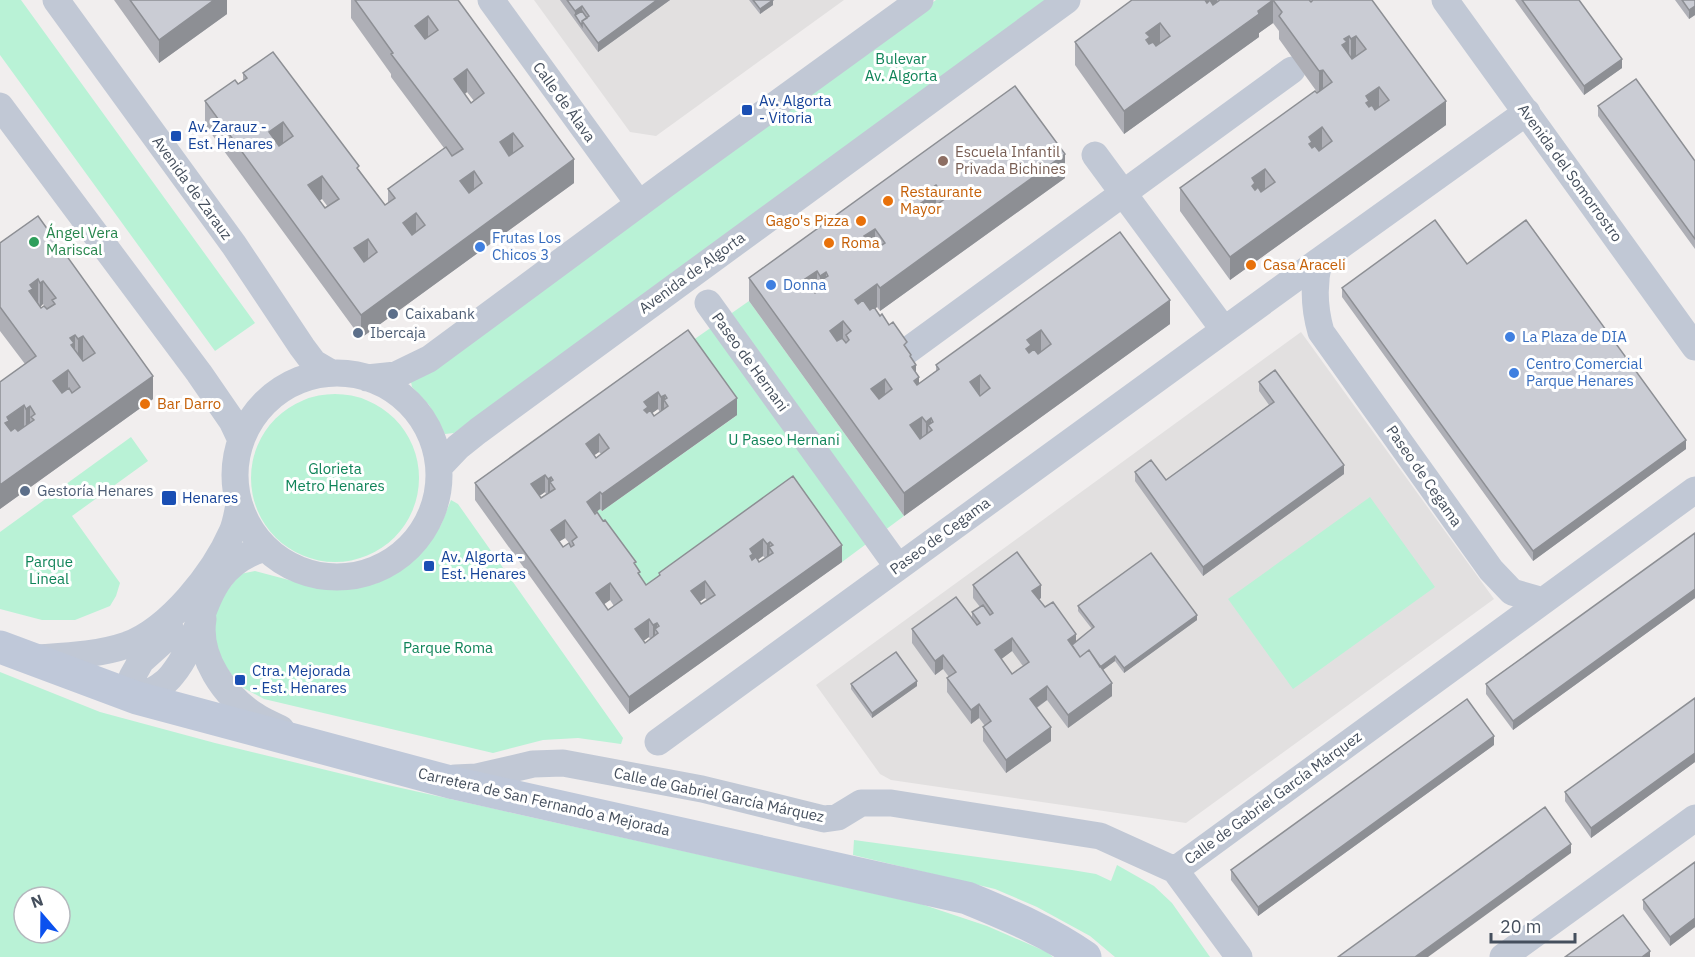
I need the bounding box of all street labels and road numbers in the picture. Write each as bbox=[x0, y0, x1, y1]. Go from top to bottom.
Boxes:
street label: Calle de Álava bbox=[529, 58, 600, 146]
street label: Avenida del Somorrostro bbox=[1514, 100, 1627, 245]
street label: Avenida de Zarauz bbox=[148, 132, 236, 243]
street label: Avenida de Algorta bbox=[635, 228, 748, 317]
street label: Paseo de Hernani bbox=[708, 308, 793, 415]
street label: Paseo de Cegama bbox=[1382, 421, 1466, 530]
street label: Paseo de Cegama bbox=[886, 493, 994, 578]
street label: Calle de Gabriel García Márquez bbox=[1180, 727, 1365, 868]
street label: Carretera de San Fernando a Mejorada bbox=[416, 763, 672, 840]
street label: Calle de Gabriel García Márquez bbox=[612, 763, 826, 826]

